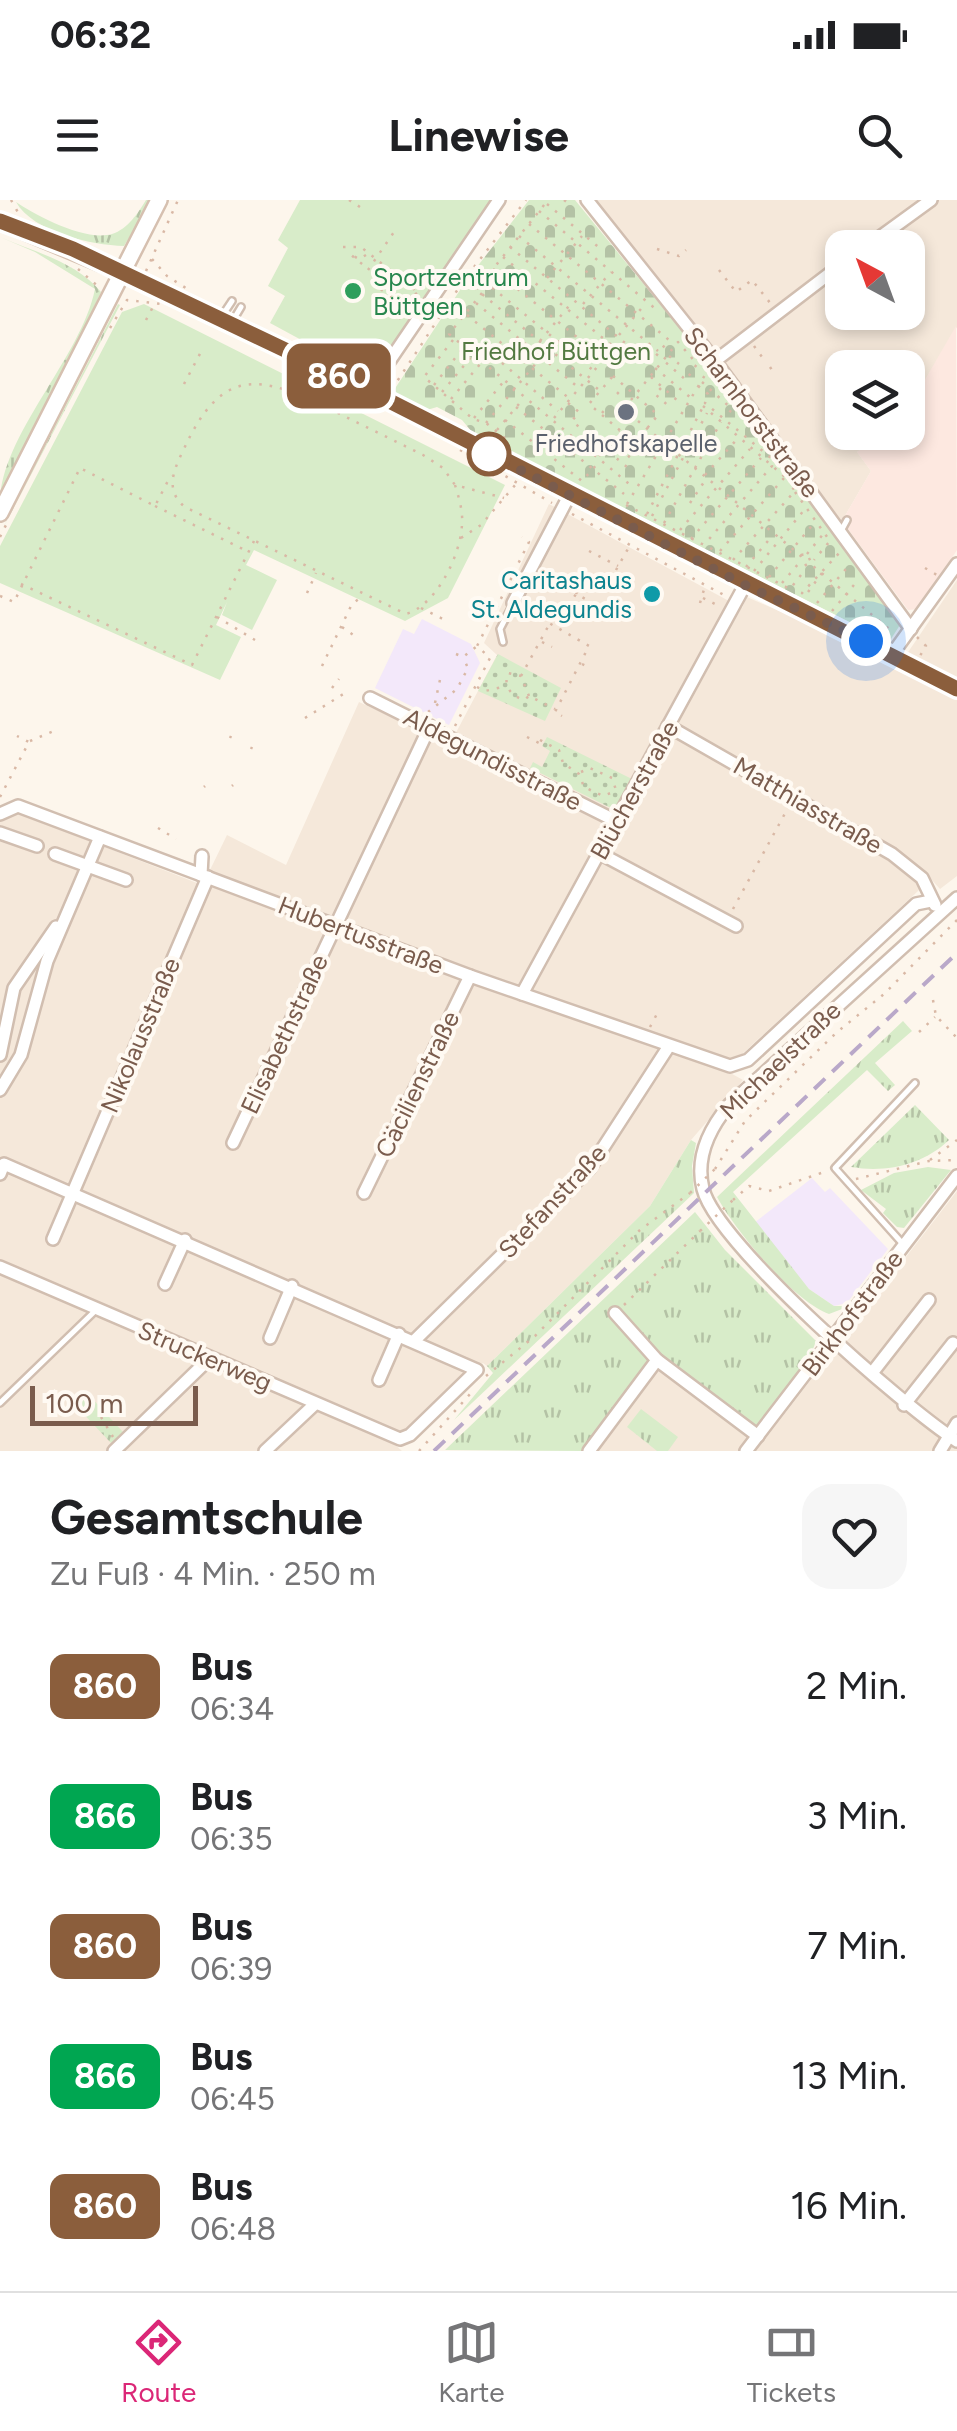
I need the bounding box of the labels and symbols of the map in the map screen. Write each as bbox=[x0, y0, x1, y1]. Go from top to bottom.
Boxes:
north arrow bbox=[825, 230, 925, 330]
place label: Sportzentrum Büttgen bbox=[373, 262, 529, 321]
marker: Sportzentrum Büttgen bbox=[342, 280, 364, 302]
street label: Scharnhorststraße bbox=[678, 321, 826, 503]
park label: Friedhof Büttgen bbox=[461, 336, 651, 366]
line badge: 860 bbox=[282, 344, 396, 408]
marker: Friedhofskapelle bbox=[615, 401, 637, 423]
place label: Friedhofskapelle bbox=[535, 428, 717, 458]
unlabelled marker bbox=[468, 433, 510, 475]
place label: Caritashaus St. Aldegundis bbox=[470, 565, 632, 624]
marker: Caritashaus St. Aldegundis bbox=[641, 583, 663, 605]
your location bbox=[841, 616, 891, 666]
street label: Aldegundisstraße bbox=[399, 701, 587, 817]
street label: Blücherstraße bbox=[583, 715, 685, 865]
street label: Matthiasstraße bbox=[728, 750, 888, 860]
street label: Hubertusstraße bbox=[274, 890, 448, 980]
street label: Elisabethstraße bbox=[234, 950, 334, 1118]
street label: Nikolausstraße bbox=[94, 953, 186, 1117]
street label: Michaelstraße bbox=[713, 995, 847, 1125]
street label: Cäcilienstraße bbox=[369, 1006, 465, 1162]
street label: Stefanstraße bbox=[492, 1138, 612, 1264]
street label: Birkhofstraße bbox=[795, 1244, 909, 1382]
street label: Struckerweg bbox=[134, 1314, 276, 1398]
scale bar bbox=[30, 1381, 198, 1426]

